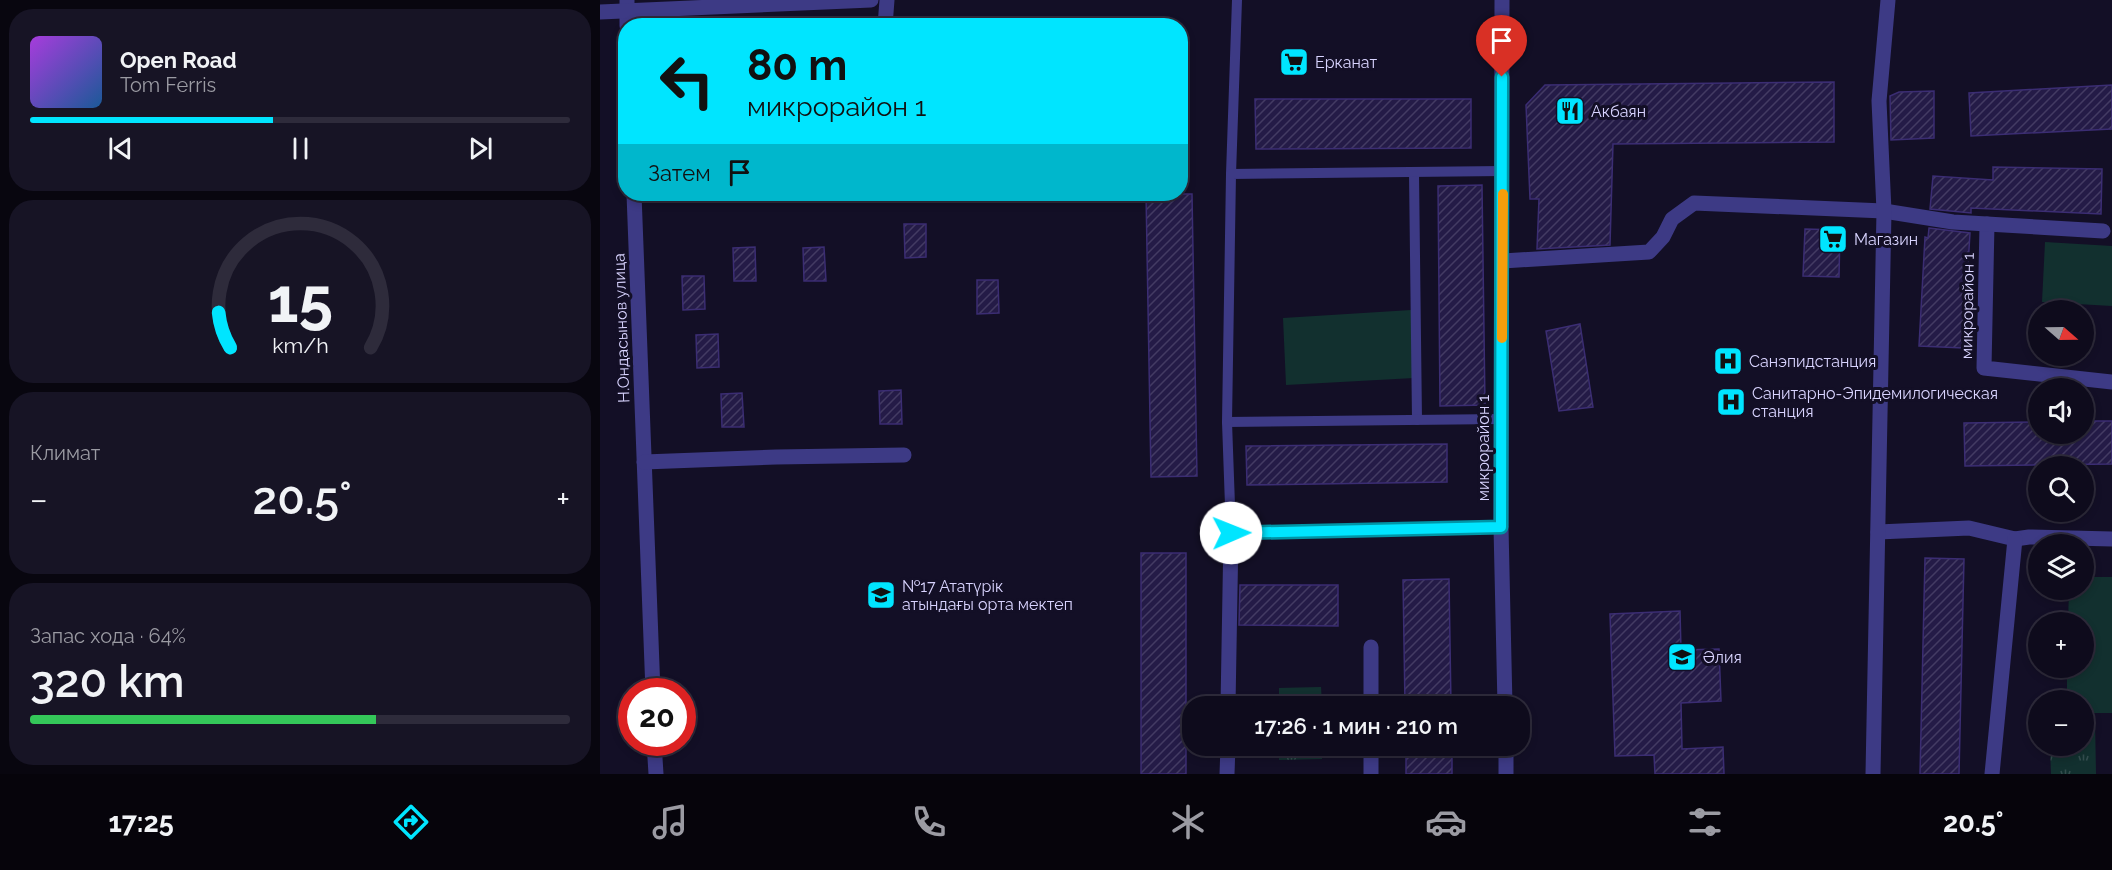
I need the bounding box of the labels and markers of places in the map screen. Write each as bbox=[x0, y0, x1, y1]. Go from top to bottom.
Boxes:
pin bbox=[1476, 15, 1527, 77]
supermarket icon: Ерканат bbox=[1278, 46, 1310, 78]
place label: Ерканат bbox=[1315, 53, 1377, 72]
restaurant icon: Акбаян bbox=[1554, 95, 1586, 127]
place label: Акбаян bbox=[1591, 102, 1646, 121]
supermarket icon: Магазин bbox=[1817, 223, 1849, 255]
place label: Магазин bbox=[1854, 230, 1918, 249]
hospital icon: Санэпидстанция bbox=[1712, 345, 1744, 377]
place label: Санэпидстанция bbox=[1749, 352, 1876, 371]
place label: Санитарно-Эпидемилогическая станция bbox=[1752, 384, 1998, 421]
hospital icon: Санитарно-Эпидемилогическая станция bbox=[1715, 386, 1747, 418]
place label: №17 Ататүрік атындағы орта мектеп bbox=[902, 577, 1073, 614]
school or university icon: №17 Ататүрік атындағы орта мектеп bbox=[865, 579, 897, 611]
school or university icon: Әлия bbox=[1666, 641, 1698, 673]
place label: Әлия bbox=[1703, 648, 1742, 667]

